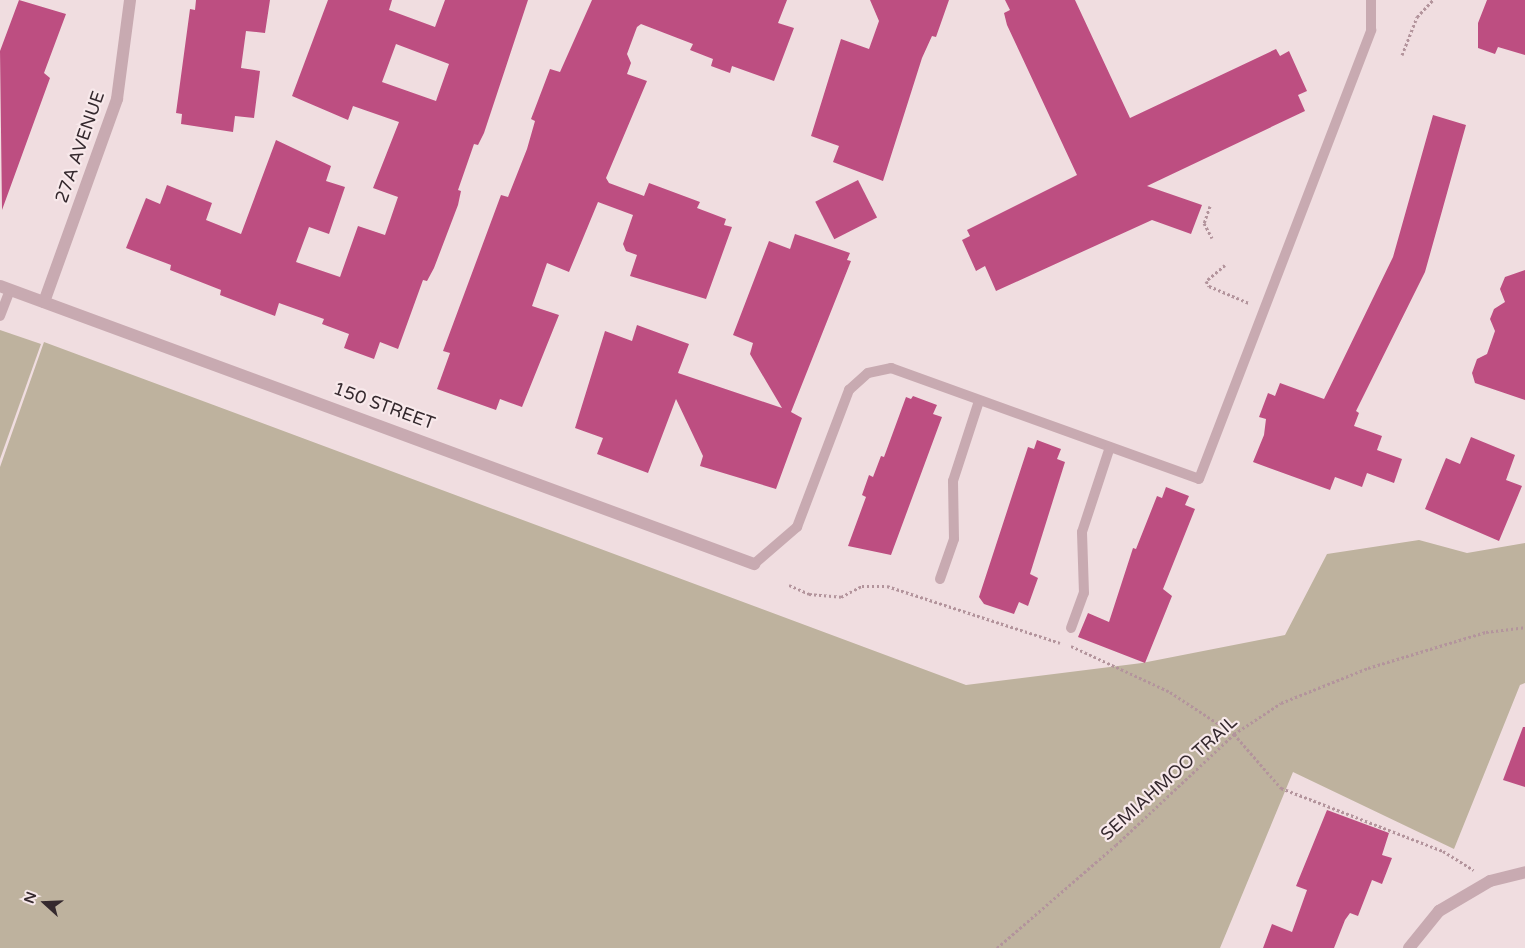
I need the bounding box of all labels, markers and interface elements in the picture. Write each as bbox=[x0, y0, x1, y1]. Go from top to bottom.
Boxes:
street label: 27A AVENUE bbox=[51, 88, 109, 206]
street label: 150 STREET bbox=[330, 378, 438, 434]
street label: SEMIAHMOO TRAIL bbox=[1096, 711, 1242, 845]
north arrow bbox=[20, 878, 70, 928]
text: N bbox=[21, 890, 40, 906]

